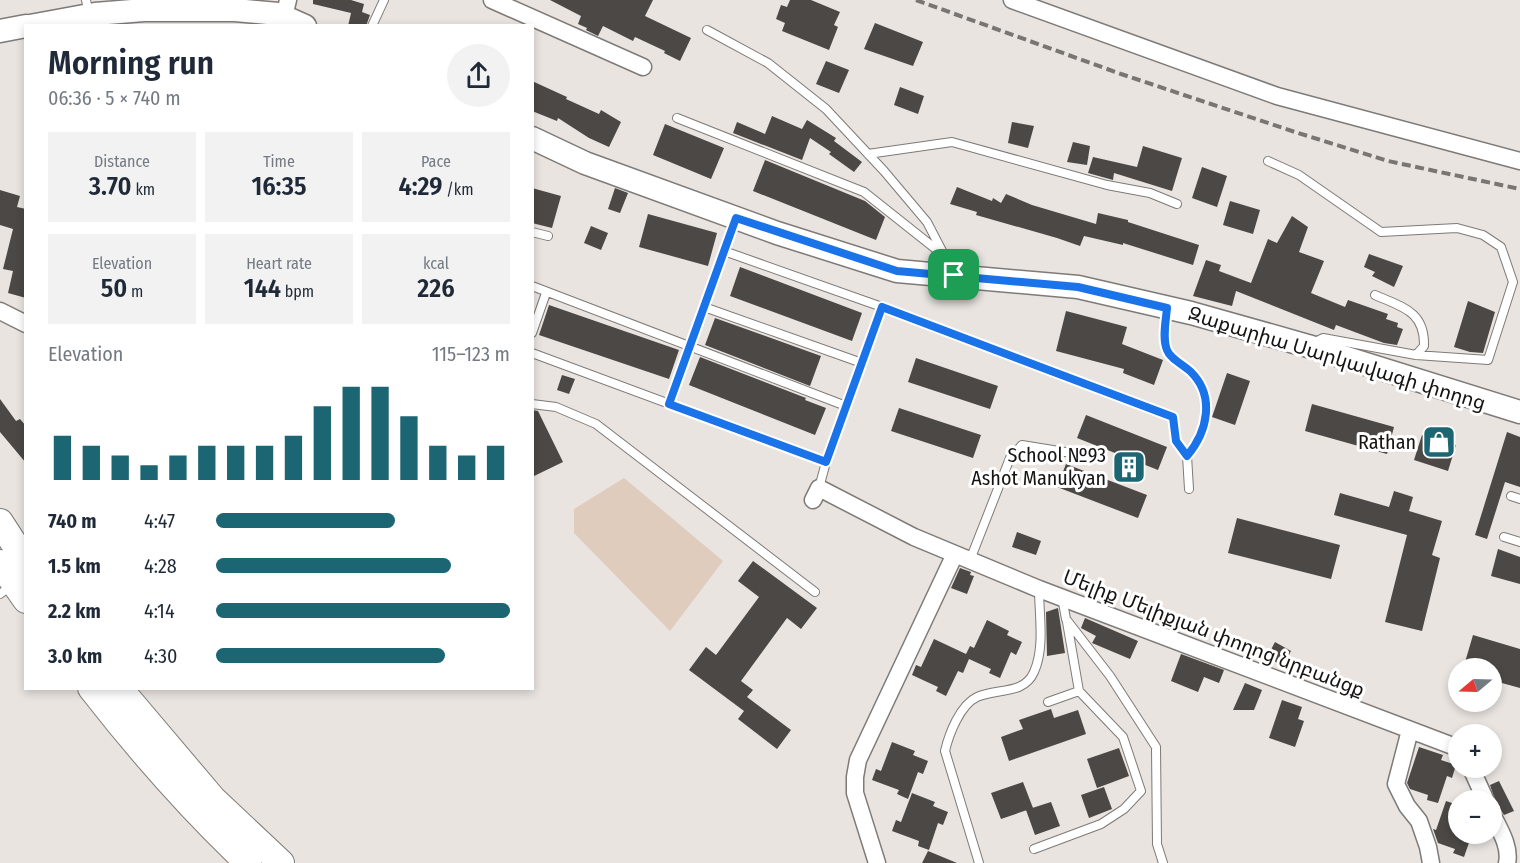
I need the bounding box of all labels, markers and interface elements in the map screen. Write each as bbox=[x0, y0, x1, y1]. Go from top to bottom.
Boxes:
text: Morning run bbox=[48, 43, 214, 83]
button: share bbox=[447, 44, 510, 107]
text: 06:36 · 5 × 740 m bbox=[48, 86, 181, 110]
text: Distance bbox=[94, 152, 150, 171]
text: Time bbox=[263, 152, 295, 171]
text: Pace bbox=[421, 152, 451, 171]
text: 3.70 bbox=[89, 171, 132, 202]
text: 16:35 bbox=[251, 171, 307, 202]
text: 4:29 bbox=[398, 171, 443, 202]
text: km bbox=[132, 180, 155, 199]
text: /km bbox=[443, 180, 474, 199]
pin bbox=[928, 249, 979, 300]
text: Elevation bbox=[92, 254, 152, 273]
text: Heart rate bbox=[246, 254, 312, 273]
text: kcal bbox=[423, 254, 449, 273]
icon: arrive bbox=[937, 258, 970, 291]
text: 50 bbox=[101, 273, 127, 304]
text: 144 bbox=[244, 273, 281, 304]
text: 226 bbox=[417, 273, 455, 304]
text: m bbox=[127, 282, 143, 301]
text: bpm bbox=[281, 282, 314, 301]
street label: Զաքարիա Սարկավագի փողոց bbox=[1185, 301, 1489, 415]
text: Elevation bbox=[48, 342, 123, 366]
text: 115–123 m bbox=[432, 342, 510, 366]
shop icon: Rathan bbox=[1421, 424, 1457, 460]
place label: Rathan bbox=[1358, 430, 1416, 454]
place label: School №93 Ashot Manukyan bbox=[971, 443, 1106, 490]
building icon: School №93 Ashot Manukyan bbox=[1111, 449, 1147, 485]
text: 740 m bbox=[48, 509, 97, 533]
text: 4:47 bbox=[144, 509, 175, 533]
text: 1.5 km bbox=[48, 554, 101, 578]
text: 4:28 bbox=[144, 554, 177, 578]
street label: Մելիք Մելիքյան փողոց նրբանցք bbox=[1060, 564, 1368, 702]
text: 2.2 km bbox=[48, 599, 101, 623]
text: 4:14 bbox=[144, 599, 175, 623]
text: 3.0 km bbox=[48, 644, 102, 668]
text: 4:30 bbox=[144, 644, 178, 668]
north arrow bbox=[1448, 658, 1502, 712]
map controls bbox=[1448, 658, 1502, 844]
button: + bbox=[1448, 724, 1502, 778]
button: − bbox=[1448, 790, 1502, 844]

